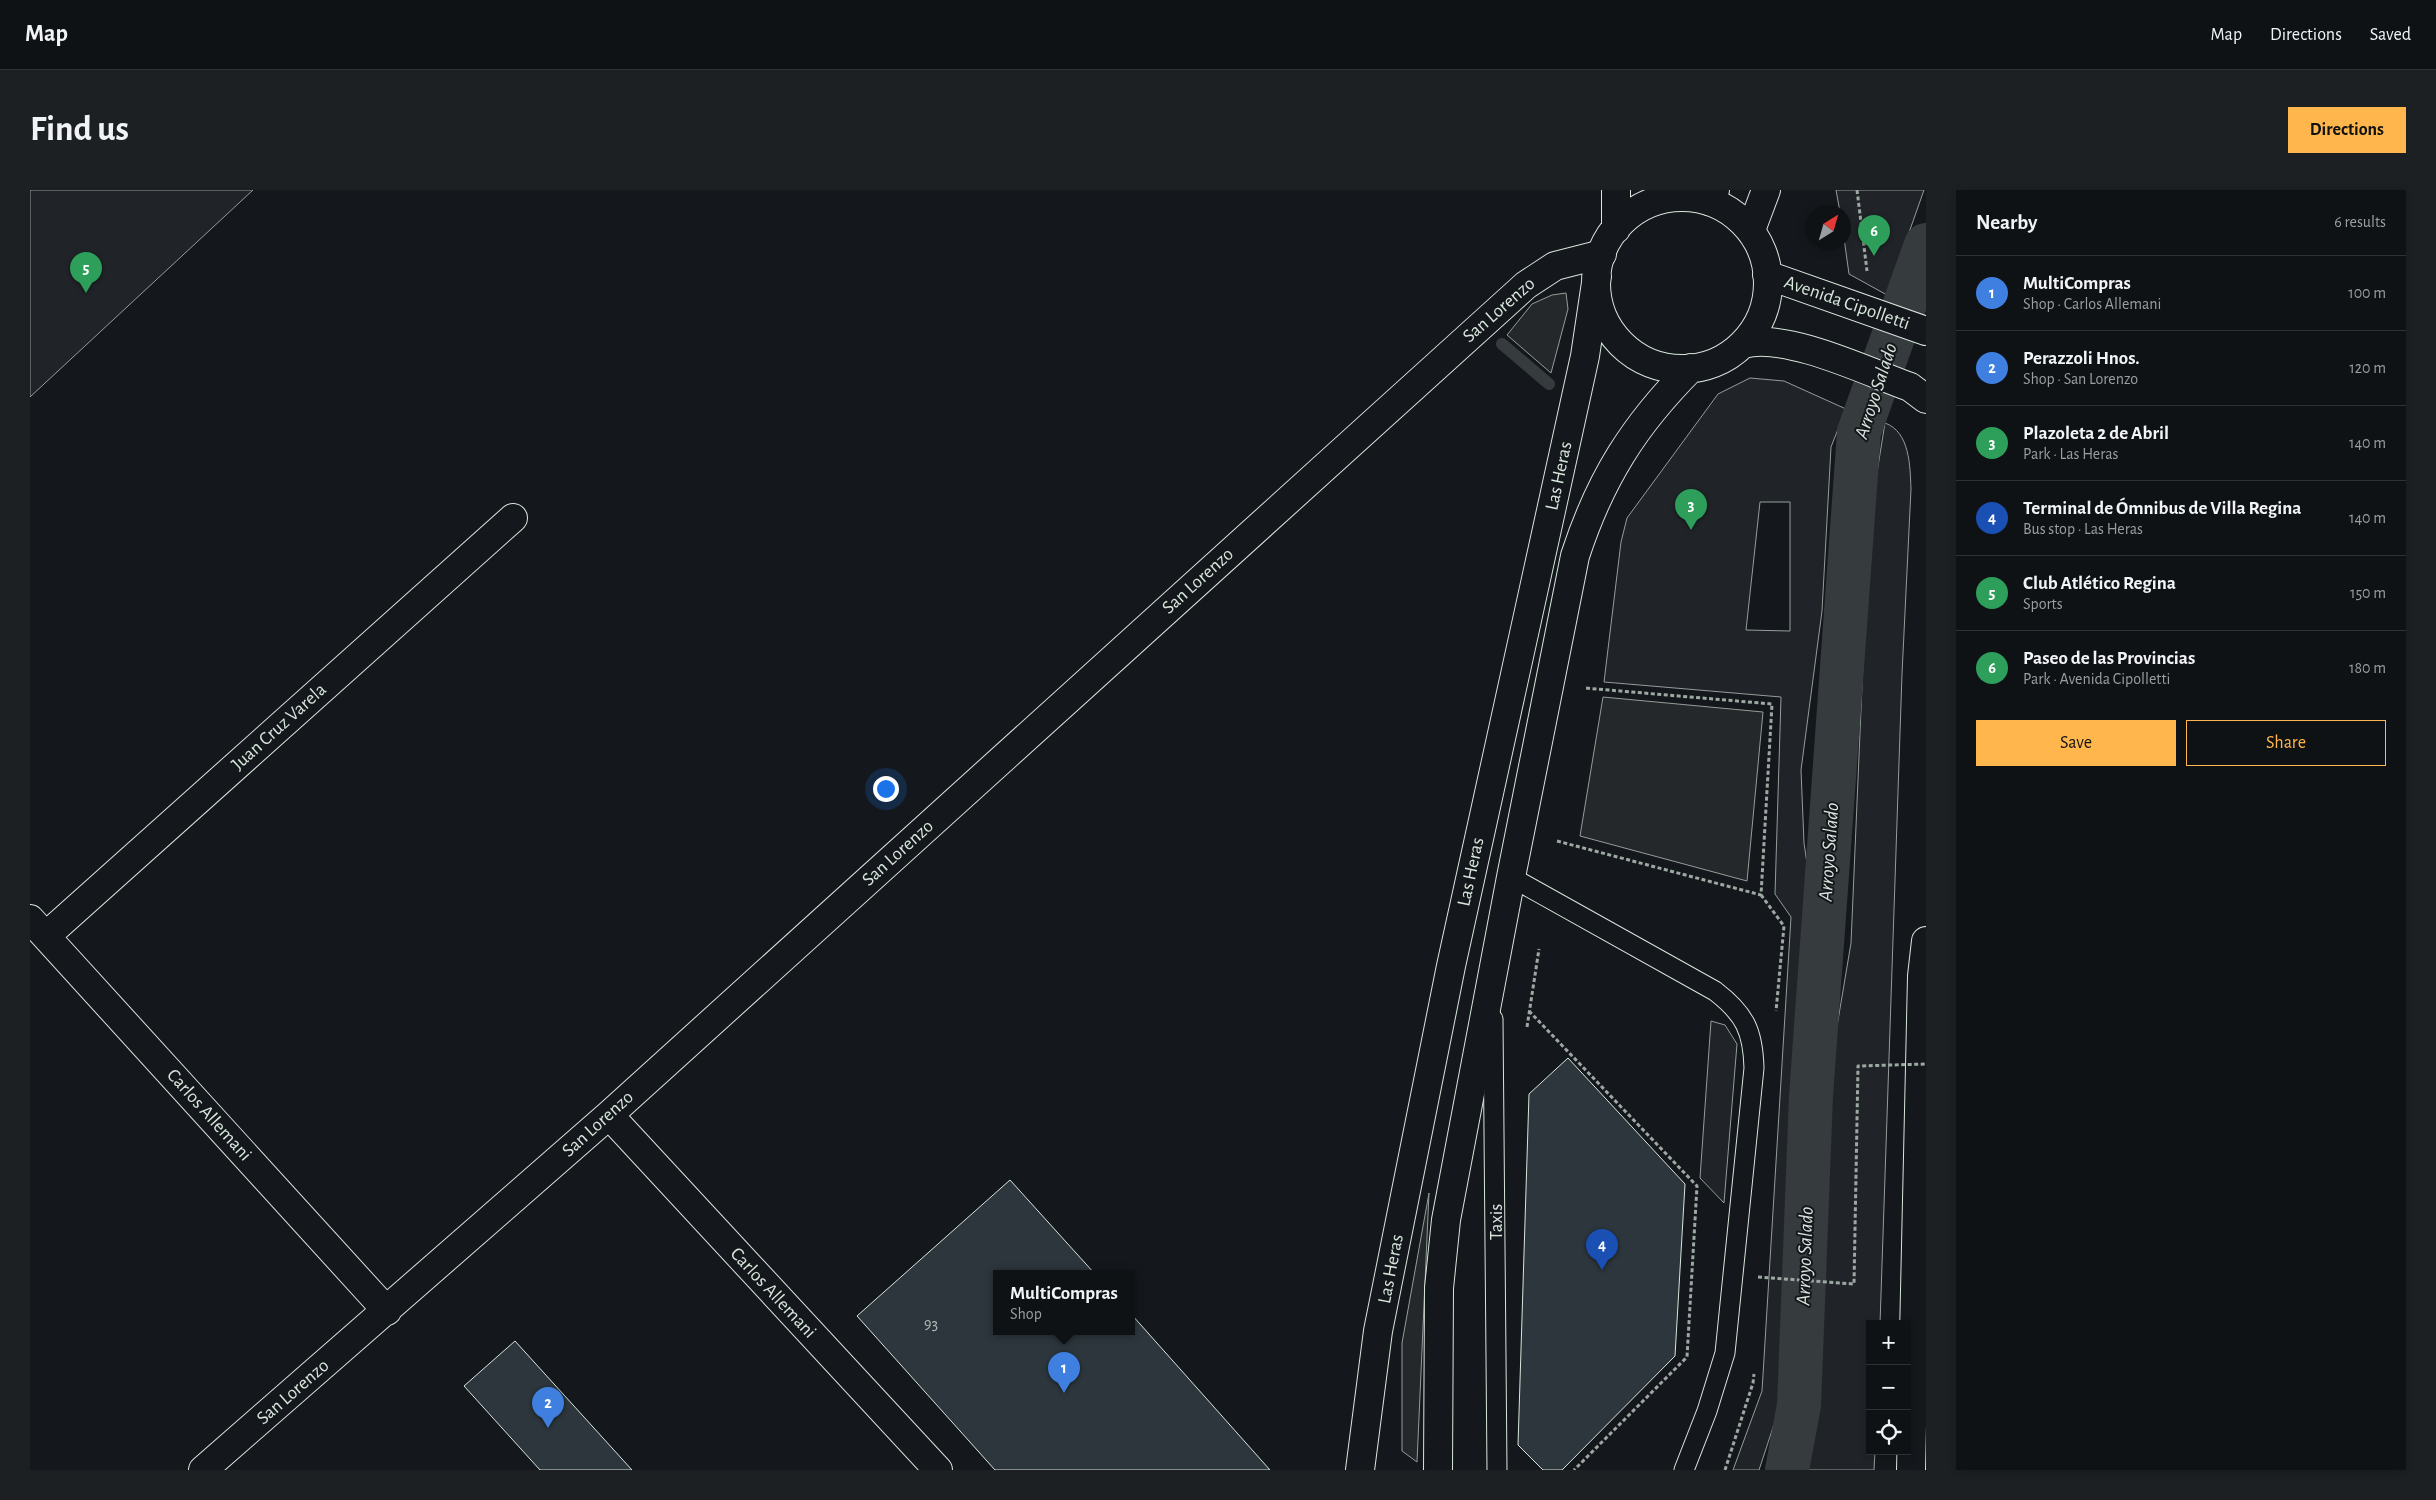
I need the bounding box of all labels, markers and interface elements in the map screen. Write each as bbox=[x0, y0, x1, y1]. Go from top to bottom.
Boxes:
text: Map bbox=[25, 22, 68, 46]
text: Map bbox=[2211, 26, 2242, 44]
text: Directions bbox=[2270, 26, 2342, 44]
text: Saved bbox=[2370, 26, 2411, 44]
button: Directions bbox=[2288, 107, 2406, 153]
text: Find us bbox=[30, 112, 129, 147]
north arrow bbox=[1806, 205, 1851, 250]
text: Nearby bbox=[1976, 212, 2037, 233]
text: 6 results bbox=[2334, 214, 2386, 230]
pin: 6 bbox=[1858, 215, 1890, 256]
pin: 5 bbox=[70, 252, 102, 293]
street label: Avenida Cipolletti bbox=[1782, 273, 1912, 333]
street label: San Lorenzo bbox=[1459, 274, 1539, 346]
text: MultiCompras bbox=[2023, 274, 2131, 293]
text: 1 bbox=[1989, 285, 1995, 301]
text: 100 m bbox=[2348, 285, 2386, 301]
text: Shop · Carlos Allemani bbox=[2023, 296, 2161, 312]
water label: Arroyo Salado bbox=[1851, 341, 1901, 442]
text: Perazzoli Hnos. bbox=[2023, 349, 2140, 368]
text: 2 bbox=[1988, 360, 1996, 376]
text: 120 m bbox=[2349, 360, 2386, 376]
text: Shop · San Lorenzo bbox=[2023, 371, 2138, 387]
text: Plazoleta 2 de Abril bbox=[2023, 424, 2169, 443]
text: 3 bbox=[1989, 435, 1995, 451]
text: 140 m bbox=[2349, 435, 2386, 451]
street label: Las Heras bbox=[1542, 440, 1576, 512]
text: Park · Las Heras bbox=[2023, 446, 2119, 462]
pin: 3 bbox=[1675, 489, 1707, 530]
text: Terminal de Ómnibus de Villa Regina bbox=[2023, 499, 2301, 518]
text: 4 bbox=[1988, 510, 1996, 526]
text: 140 m bbox=[2349, 510, 2386, 526]
text: Bus stop · Las Heras bbox=[2023, 521, 2143, 537]
street label: San Lorenzo bbox=[1159, 544, 1237, 618]
text: Club Atlético Regina bbox=[2023, 574, 2176, 593]
text: 5 bbox=[1989, 585, 1995, 601]
text: 150 m bbox=[2350, 585, 2386, 601]
text: Sports bbox=[2023, 596, 2063, 612]
text: Paseo de las Provincias bbox=[2023, 649, 2195, 668]
text: 6 bbox=[1988, 660, 1996, 676]
text: 180 m bbox=[2349, 660, 2386, 676]
text: Park · Avenida Cipolletti bbox=[2023, 671, 2170, 687]
street label: Juan Cruz Varela bbox=[228, 680, 330, 774]
button: Save bbox=[1976, 720, 2176, 766]
button: Share bbox=[2186, 720, 2386, 766]
your location bbox=[873, 776, 899, 802]
water label: Arroyo Salado bbox=[1815, 802, 1842, 903]
street label: San Lorenzo bbox=[859, 816, 937, 890]
street label: Las Heras bbox=[1454, 836, 1488, 908]
street label: Carlos Allemani bbox=[163, 1065, 255, 1165]
street label: San Lorenzo bbox=[559, 1087, 637, 1161]
street label: Taxis bbox=[1487, 1204, 1506, 1240]
water label: Arroyo Salado bbox=[1793, 1206, 1817, 1307]
pin: 4 bbox=[1586, 1229, 1618, 1270]
street label: Las Heras bbox=[1375, 1233, 1407, 1305]
street label: Carlos Allemani bbox=[726, 1244, 820, 1342]
popup bbox=[993, 1270, 1135, 1335]
text: MultiCompras bbox=[1010, 1284, 1118, 1303]
text: Shop bbox=[1010, 1306, 1042, 1322]
house number: 93 bbox=[924, 1316, 938, 1332]
map controls bbox=[1866, 1320, 1911, 1455]
button: + bbox=[1866, 1320, 1911, 1365]
pin: 1 bbox=[1048, 1352, 1080, 1393]
street label: San Lorenzo bbox=[253, 1356, 333, 1428]
button: − bbox=[1866, 1365, 1911, 1410]
pin: 2 bbox=[532, 1387, 564, 1428]
button: locate bbox=[1866, 1410, 1911, 1455]

